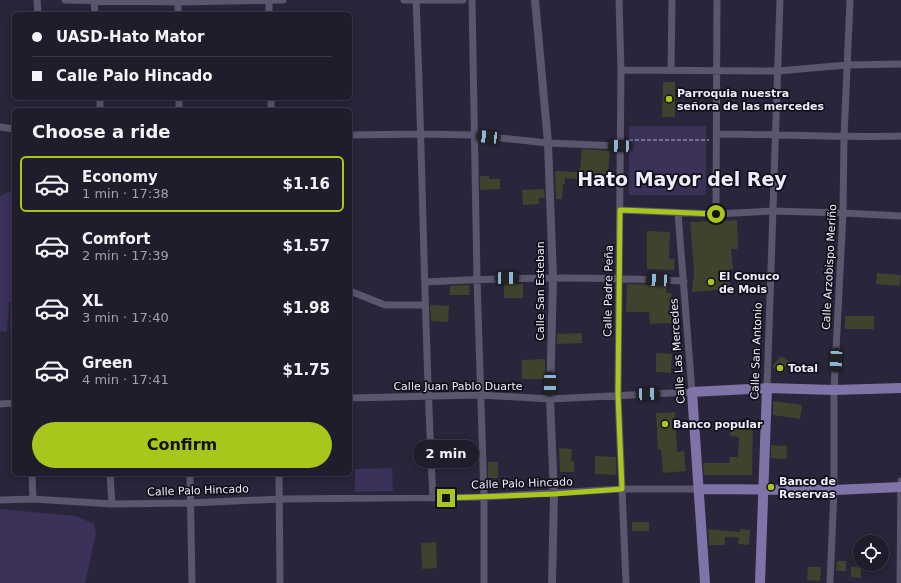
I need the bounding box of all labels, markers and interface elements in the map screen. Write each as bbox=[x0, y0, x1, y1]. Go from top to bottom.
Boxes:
text: UASD-Hato Mator bbox=[56, 28, 204, 46]
text: Calle Palo Hincado bbox=[56, 67, 213, 85]
place label: Parroquia nuestra señora de las mercedes bbox=[677, 87, 824, 113]
marker: Parroquia nuestra señora de las mercedes bbox=[664, 94, 674, 104]
text: Choose a ride bbox=[32, 121, 171, 142]
car bbox=[475, 130, 501, 144]
car bbox=[608, 140, 632, 152]
icon: car bbox=[34, 166, 70, 202]
text: Economy bbox=[82, 168, 158, 186]
district label: Hato Mayor del Rey bbox=[577, 168, 787, 190]
text: $1.16 bbox=[283, 175, 330, 193]
text: 1 min · 17:38 bbox=[82, 186, 169, 201]
street label: Calle Arzobispo Meriño bbox=[820, 204, 839, 330]
route start bbox=[707, 205, 725, 223]
icon: car bbox=[34, 228, 70, 264]
text: Comfort bbox=[82, 230, 150, 248]
text: $1.57 bbox=[283, 237, 330, 255]
street label: Calle San Esteban bbox=[534, 241, 547, 341]
street label: Calle Padre Peña bbox=[601, 245, 616, 337]
text: 2 min · 17:39 bbox=[82, 248, 169, 263]
place label: El Conuco de Mois bbox=[719, 270, 780, 296]
car bbox=[495, 272, 519, 284]
car bbox=[646, 273, 670, 287]
marker: El Conuco de Mois bbox=[706, 277, 716, 287]
icon: car bbox=[34, 290, 70, 326]
text: XL bbox=[82, 292, 103, 310]
street label: Calle Las Mercedes bbox=[667, 298, 688, 404]
text: $1.98 bbox=[283, 299, 330, 317]
street label: Calle San Antonio bbox=[748, 302, 765, 400]
text: 3 min · 17:40 bbox=[82, 310, 169, 325]
car bbox=[829, 348, 843, 372]
icon: car bbox=[34, 352, 70, 388]
text: Green bbox=[82, 354, 133, 372]
text: $1.75 bbox=[283, 361, 330, 379]
place label: Total bbox=[788, 362, 818, 375]
marker: Total bbox=[775, 363, 785, 373]
text: 4 min · 17:41 bbox=[82, 372, 169, 387]
car bbox=[544, 372, 556, 396]
street label: Calle Juan Pablo Duarte bbox=[393, 380, 523, 393]
car bbox=[636, 388, 660, 400]
place label: Banco popular bbox=[673, 418, 763, 431]
marker: Banco popular bbox=[660, 419, 670, 429]
button: Confirm bbox=[32, 422, 332, 468]
callout: 2 min bbox=[413, 440, 479, 468]
text: 2 min bbox=[426, 446, 466, 461]
street label: Calle Palo Hincado bbox=[471, 475, 573, 492]
place label: Banco de Reservas bbox=[779, 475, 836, 501]
street label: Calle Palo Hincado bbox=[147, 482, 249, 499]
marker: Banco de Reservas bbox=[766, 482, 776, 492]
route end bbox=[437, 489, 455, 507]
map controls bbox=[853, 535, 889, 571]
button: locate bbox=[853, 535, 889, 571]

